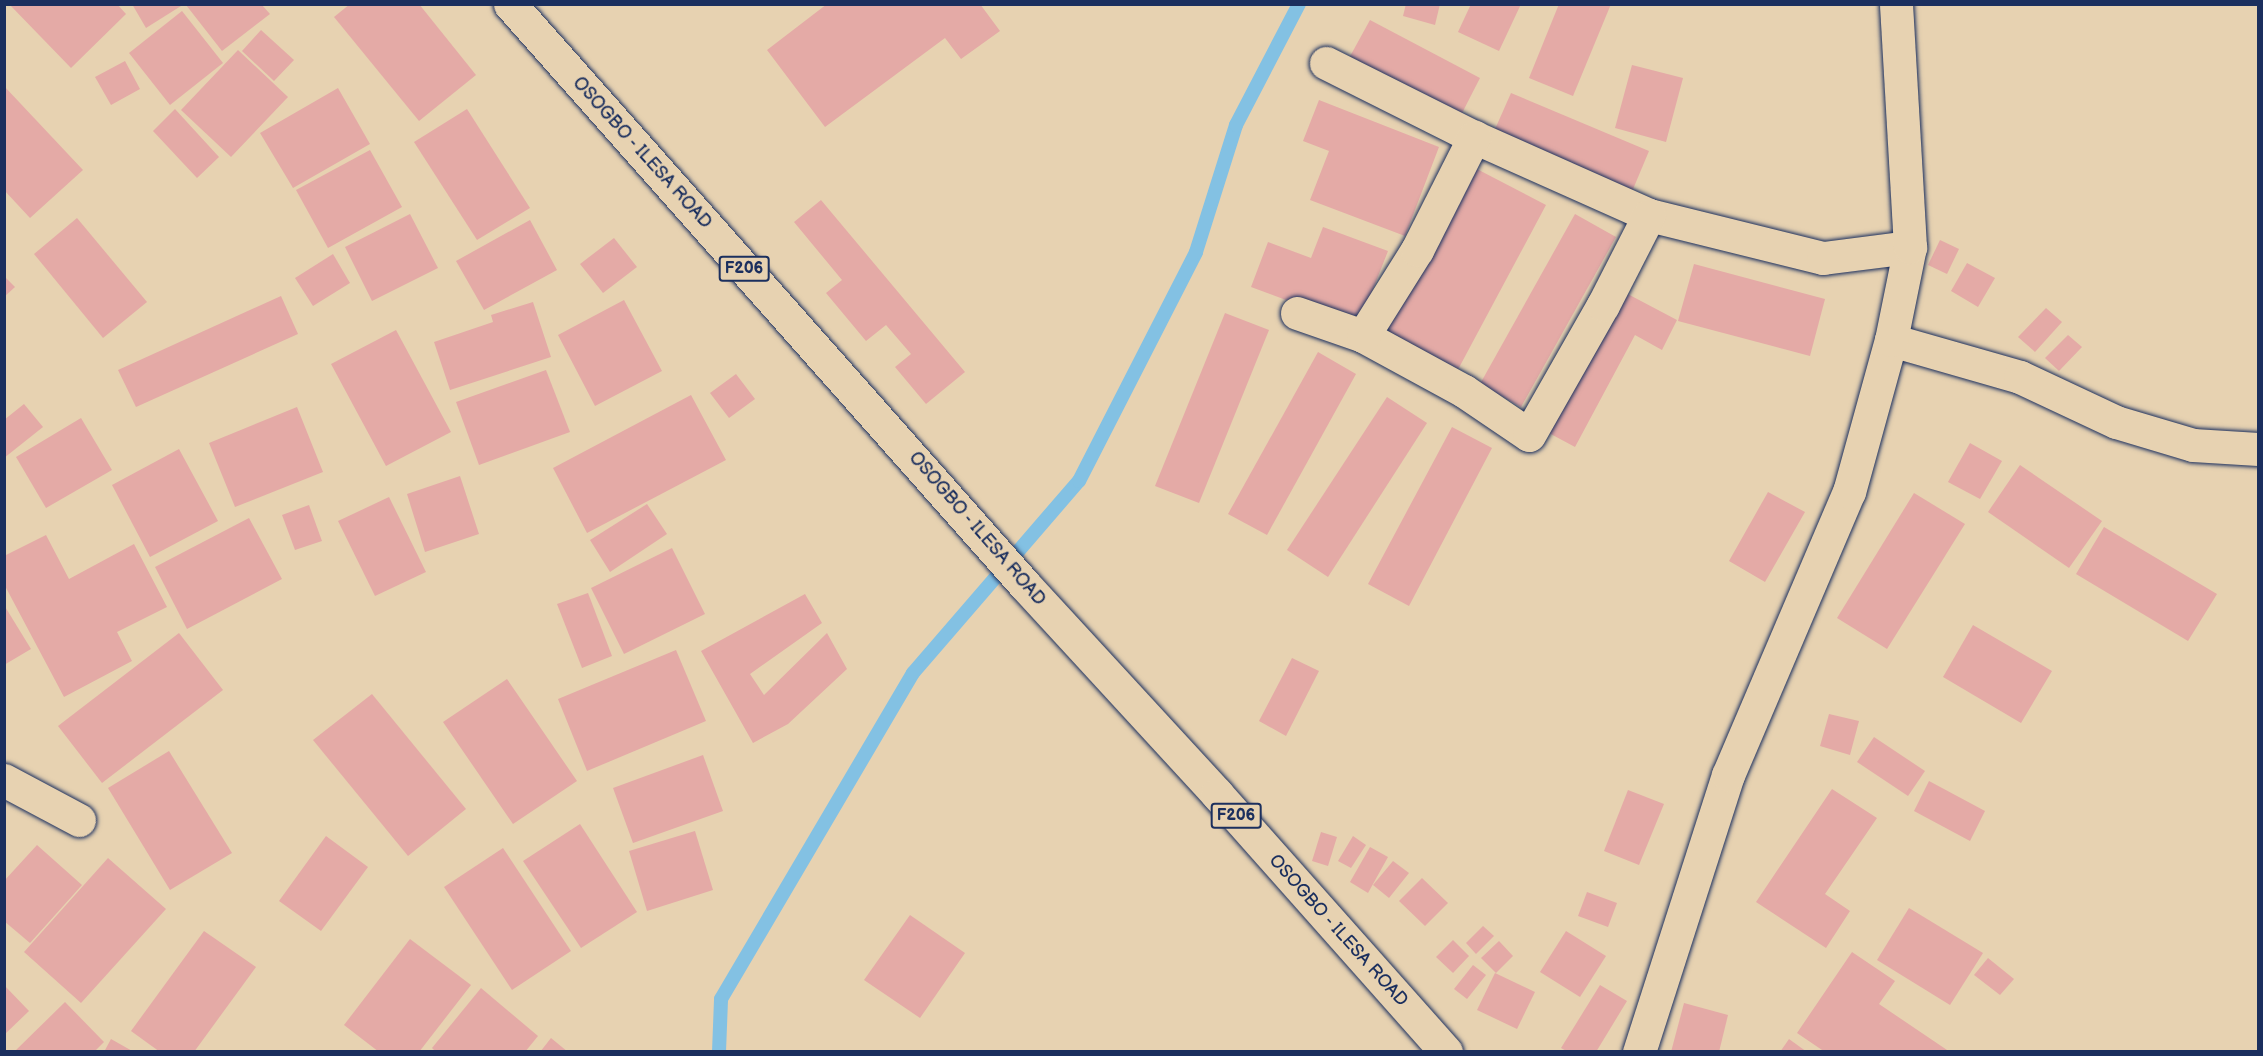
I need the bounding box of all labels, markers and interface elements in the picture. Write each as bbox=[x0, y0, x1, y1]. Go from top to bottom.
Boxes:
street label: OSOGBO - ILESA ROAD bbox=[568, 72, 716, 234]
road number: F206 bbox=[718, 256, 770, 282]
street label: OSOGBO - ILESA ROAD bbox=[904, 447, 1050, 611]
road number: F206 bbox=[1210, 803, 1262, 829]
street label: OSOGBO - ILESA ROAD bbox=[1264, 850, 1412, 1012]

